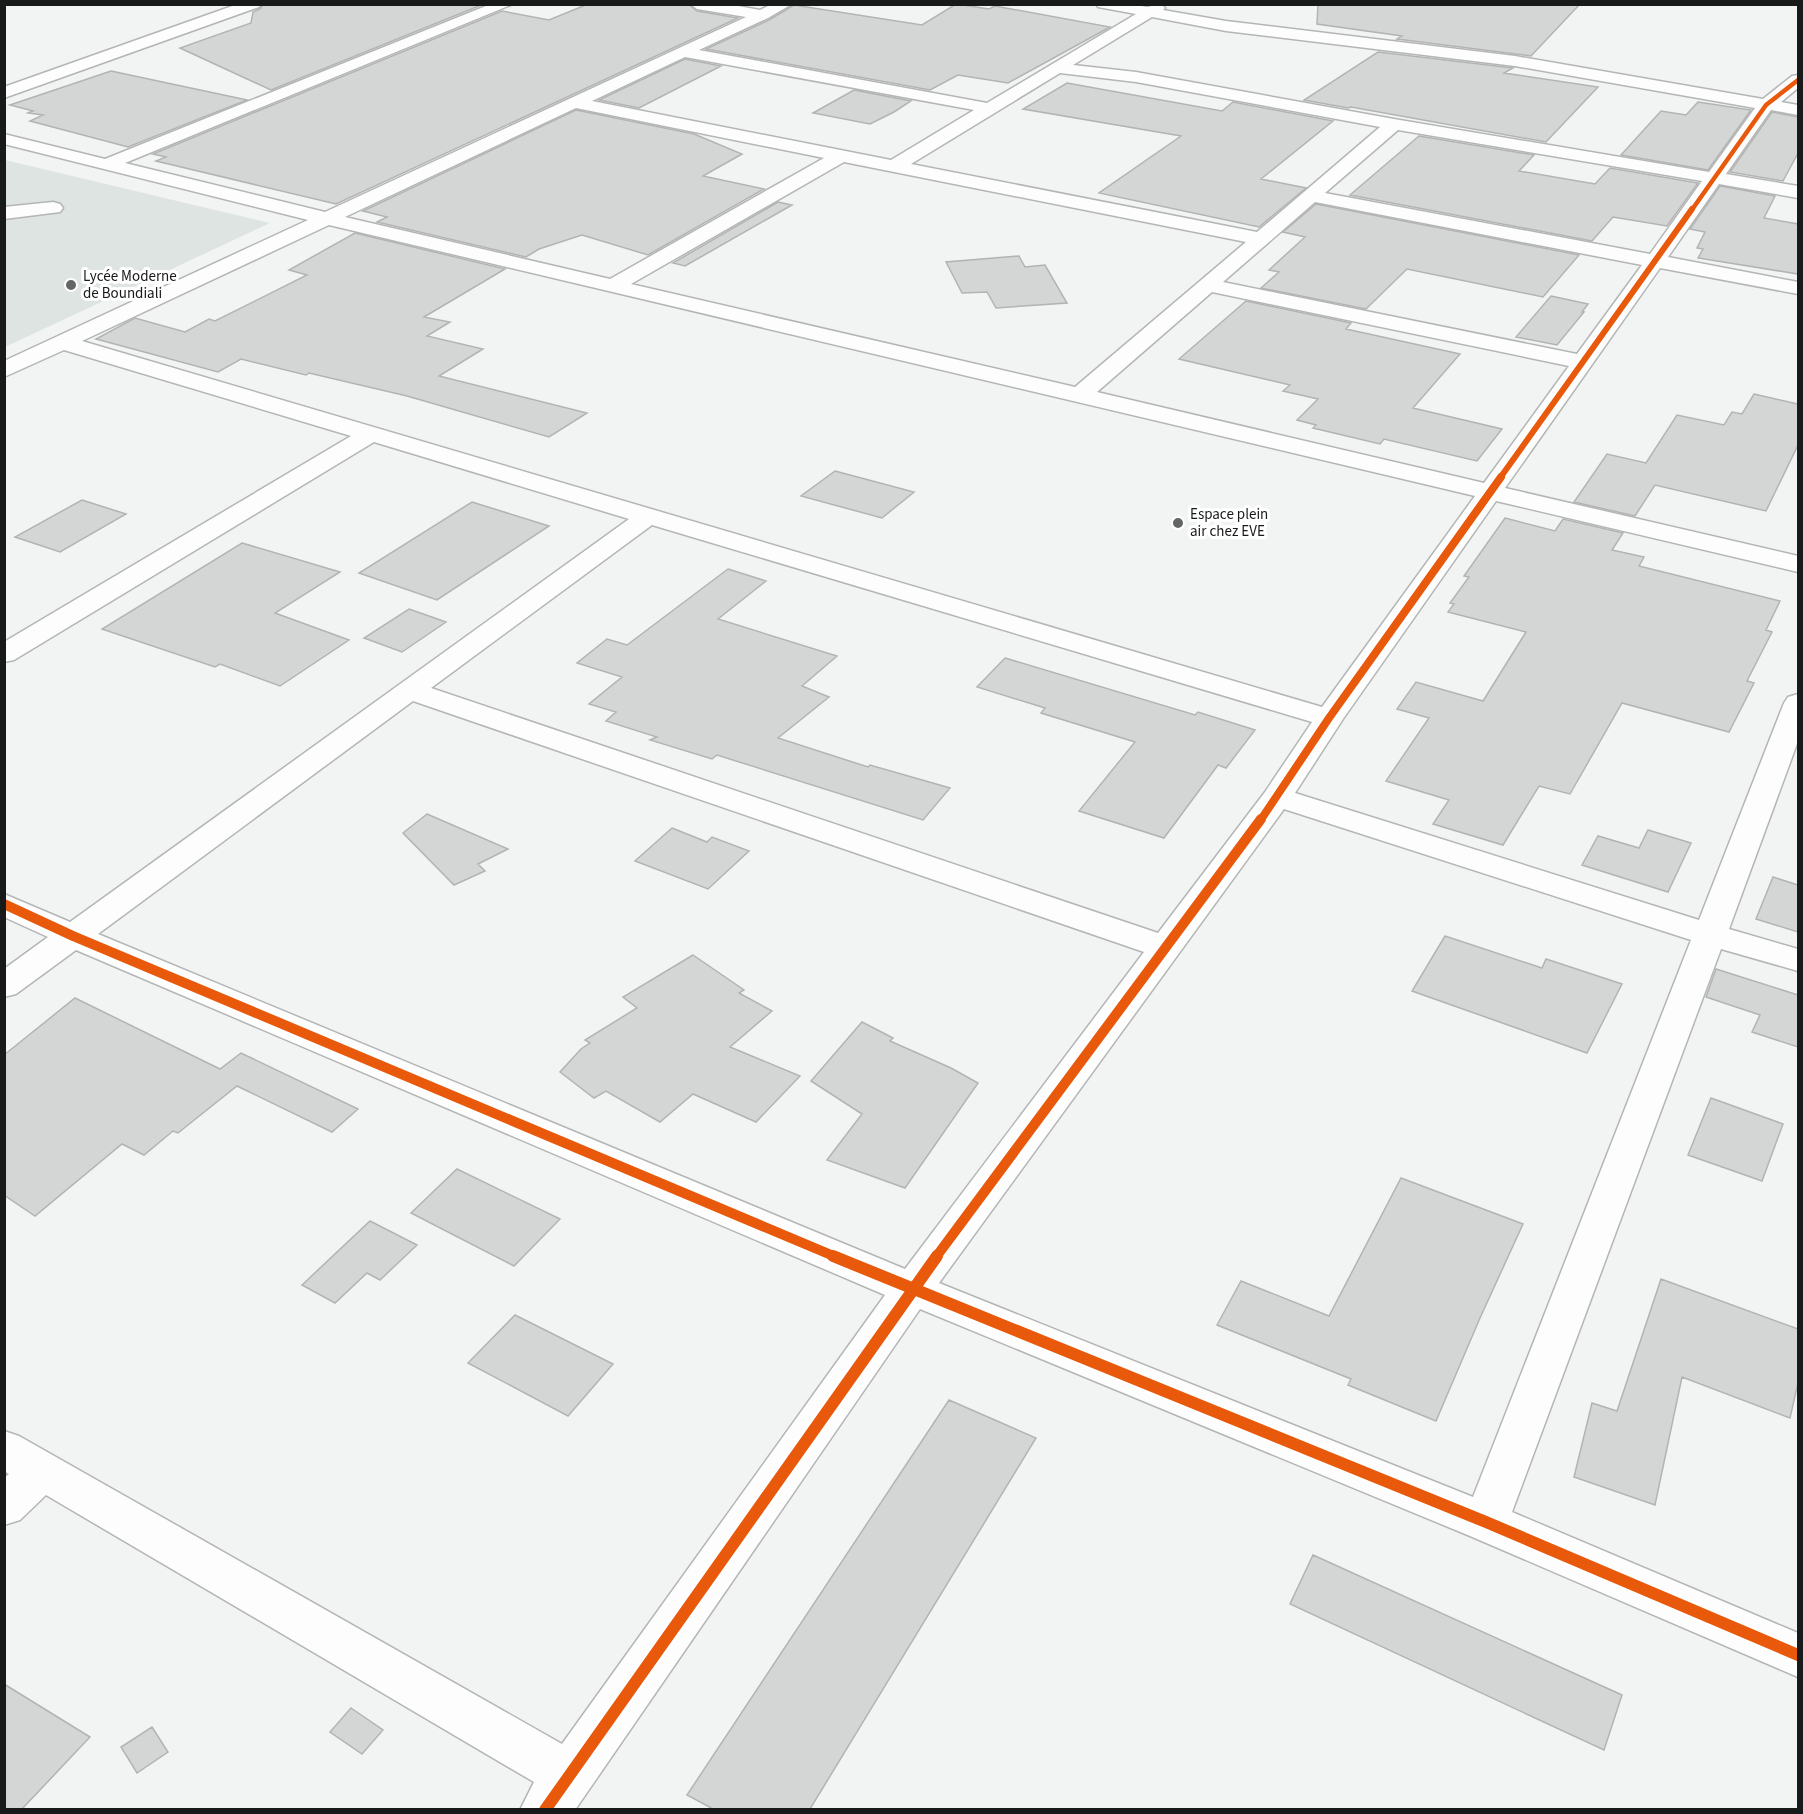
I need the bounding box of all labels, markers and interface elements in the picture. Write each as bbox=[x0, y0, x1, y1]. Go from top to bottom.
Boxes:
place label: Lycée Moderne de Boundiali bbox=[83, 266, 177, 304]
marker: Lycée Moderne de Boundiali bbox=[64, 278, 78, 292]
place label: Espace plein air chez EVE bbox=[1190, 504, 1268, 542]
marker: Espace plein air chez EVE bbox=[1171, 516, 1185, 530]

